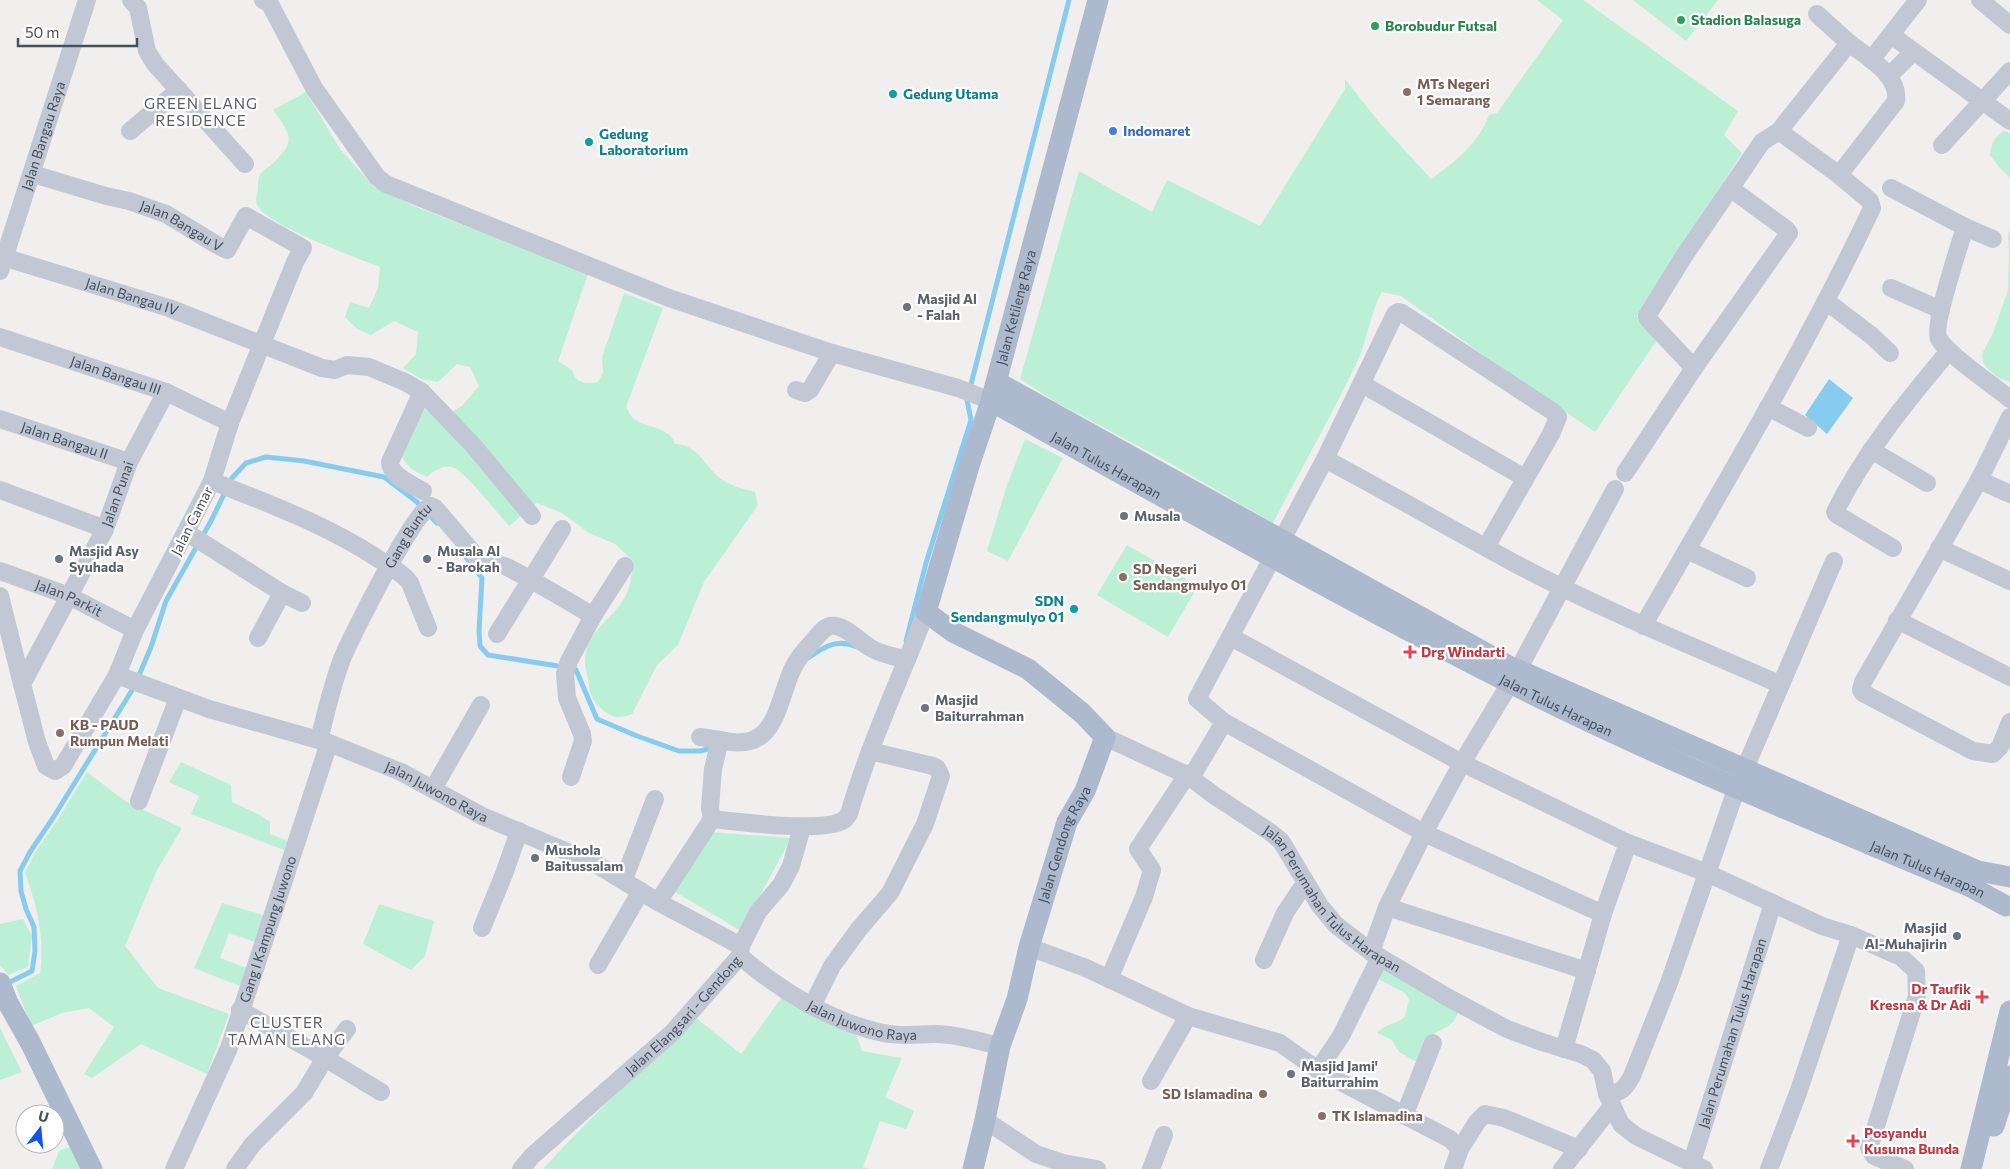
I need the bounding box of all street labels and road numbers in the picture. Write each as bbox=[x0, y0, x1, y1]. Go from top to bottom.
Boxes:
street label: Jalan Bangau Raya bbox=[17, 79, 68, 192]
street label: Jalan Bangau V bbox=[138, 196, 226, 255]
street label: Jalan Ketileng Raya bbox=[992, 248, 1039, 367]
street label: Jalan Bangau IV bbox=[84, 274, 181, 319]
street label: Jalan Bangau III bbox=[68, 352, 164, 398]
street label: Jalan Bangau II bbox=[19, 418, 110, 462]
street label: Jalan Tulus Harapan bbox=[1049, 427, 1165, 502]
street label: Jalan Punai bbox=[98, 459, 137, 529]
street label: Jalan Camar bbox=[167, 483, 216, 558]
street label: Gang Buntu bbox=[380, 499, 435, 571]
street label: Jalan Parkit bbox=[33, 576, 106, 620]
street label: Jalan Tulus Harapan bbox=[1497, 670, 1615, 740]
street label: Jalan Juwono Raya bbox=[383, 757, 491, 826]
street label: Jalan Gendong Raya bbox=[1034, 784, 1094, 905]
street label: Jalan Perumahan Tulus Harapan bbox=[1260, 821, 1404, 976]
street label: Jalan Tulus Harapan bbox=[1868, 837, 1988, 901]
street label: Gang I Kampung Juwono bbox=[235, 853, 299, 1005]
street label: Jalan Perumahan Tulus Harapan bbox=[1694, 936, 1770, 1130]
street label: Jalan Elangsari - Gendong bbox=[622, 951, 745, 1078]
street label: Jalan Juwono Raya bbox=[805, 996, 917, 1043]

